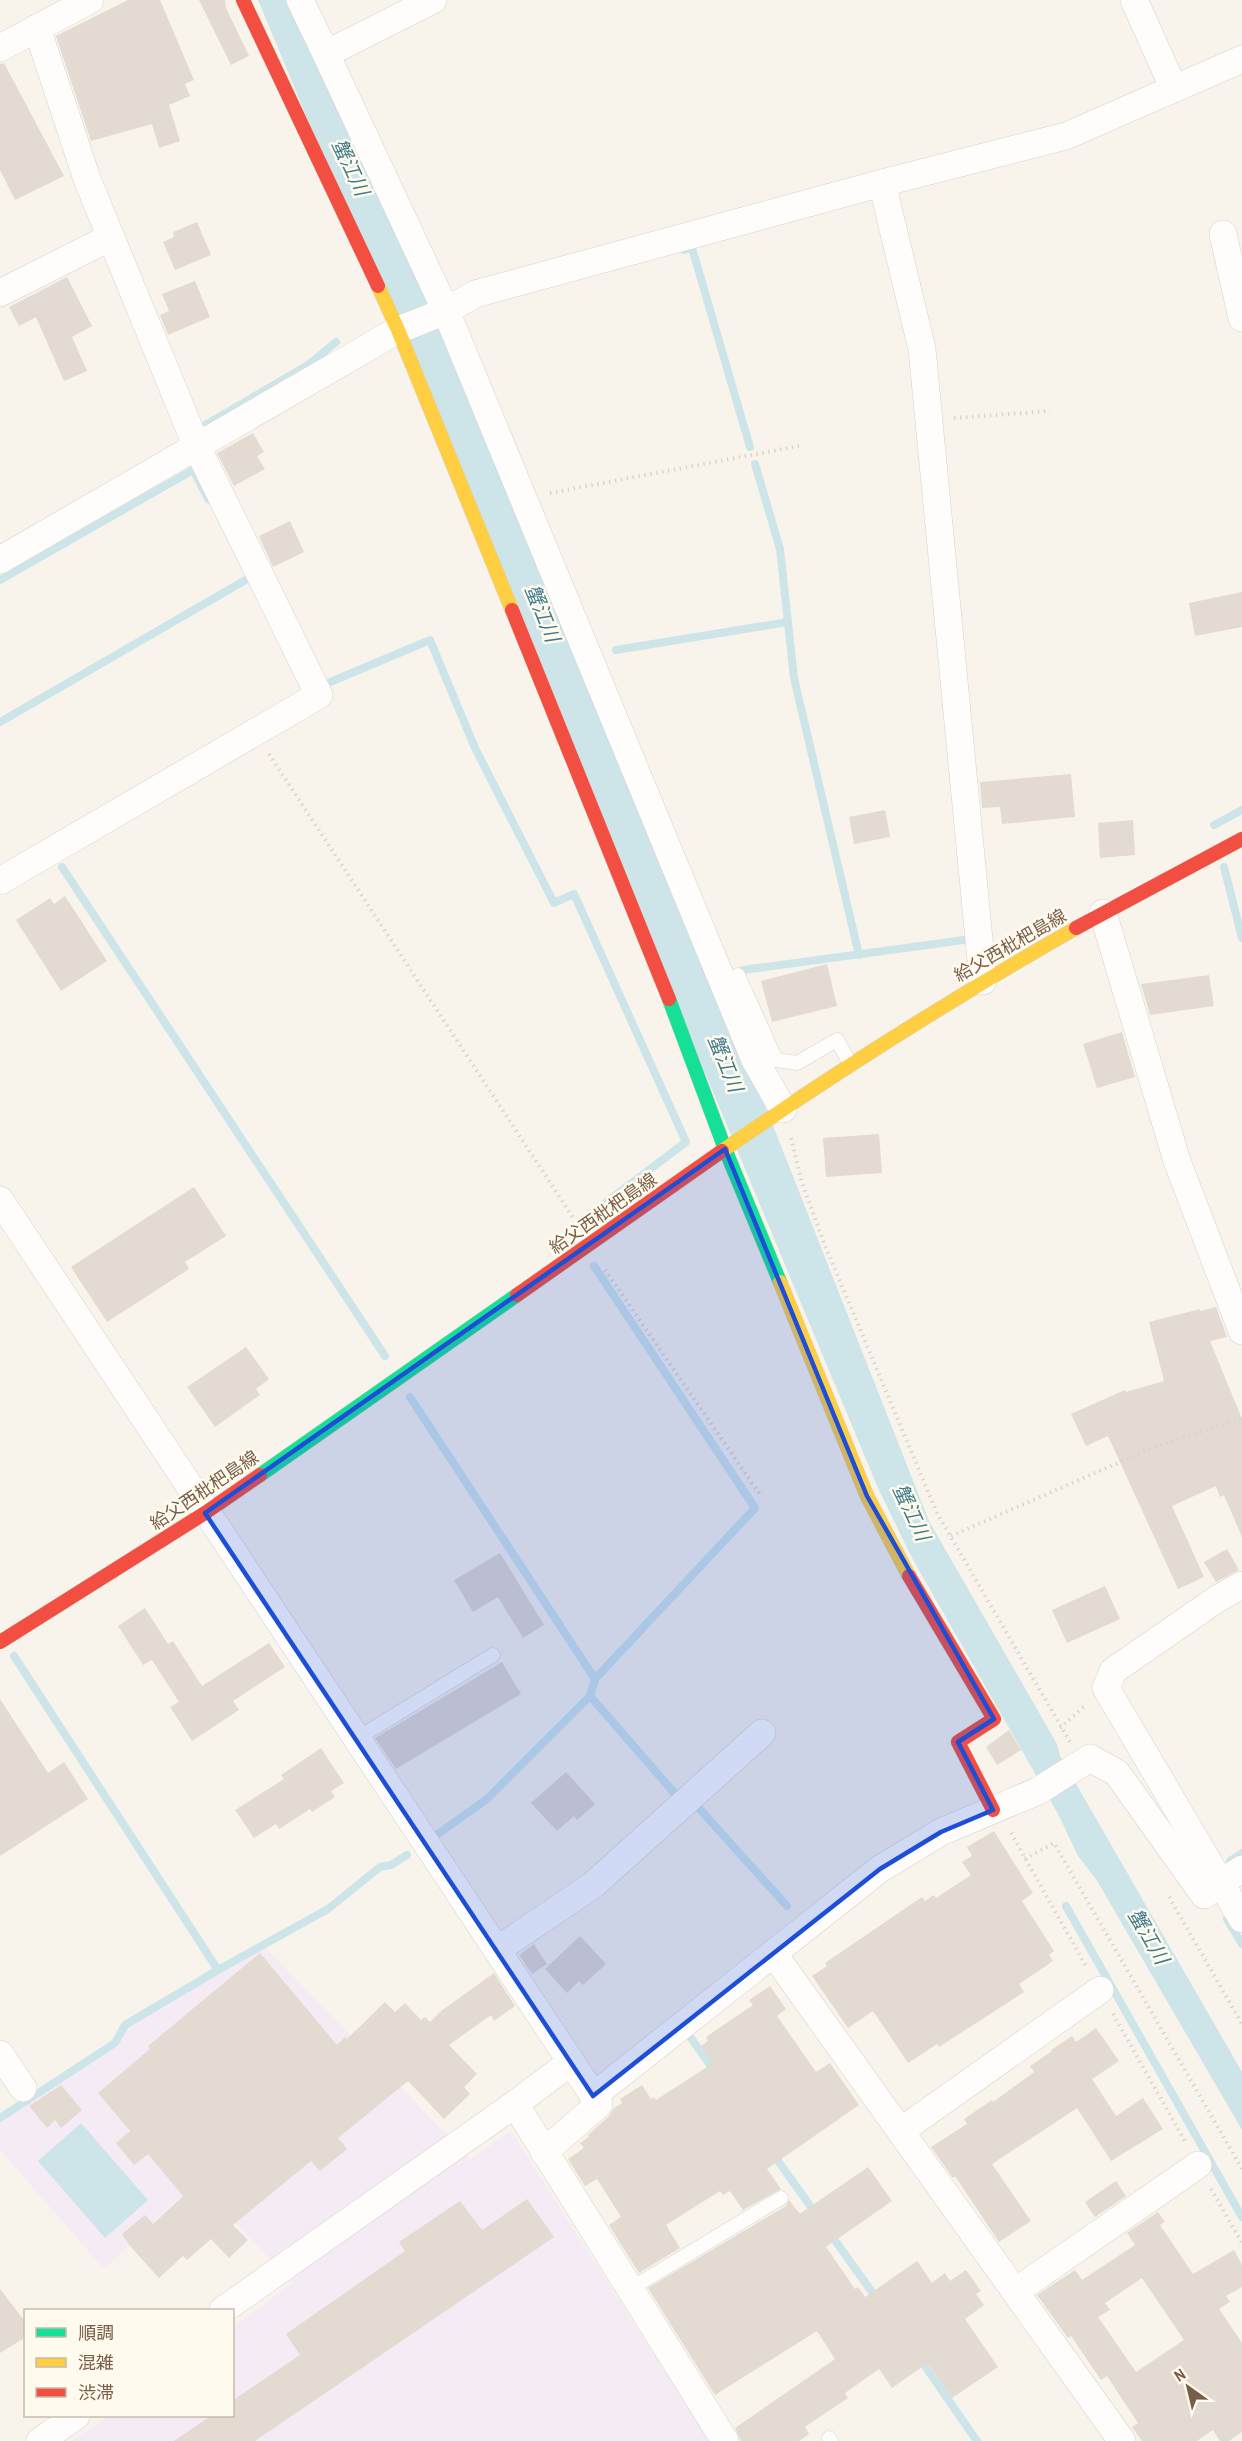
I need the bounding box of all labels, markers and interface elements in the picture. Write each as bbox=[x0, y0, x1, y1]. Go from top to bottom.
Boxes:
water label: 蟹江川 bbox=[326, 134, 377, 202]
water label: 蟹江川 bbox=[519, 580, 568, 648]
street label: 給父西枇杷島線 bbox=[949, 903, 1071, 987]
water label: 蟹江川 bbox=[702, 1030, 751, 1098]
street label: 給父西枇杷島線 bbox=[544, 1167, 662, 1259]
street label: 給父西枇杷島線 bbox=[145, 1444, 263, 1536]
water label: 蟹江川 bbox=[887, 1479, 938, 1547]
water label: 蟹江川 bbox=[1122, 1903, 1177, 1970]
legend bbox=[24, 2309, 234, 2417]
text: 順調 bbox=[78, 2320, 114, 2345]
text: 混雑 bbox=[78, 2350, 114, 2375]
north arrow bbox=[1158, 2357, 1218, 2417]
text: N bbox=[1170, 2363, 1190, 2386]
text: 渋滞 bbox=[78, 2380, 114, 2405]

